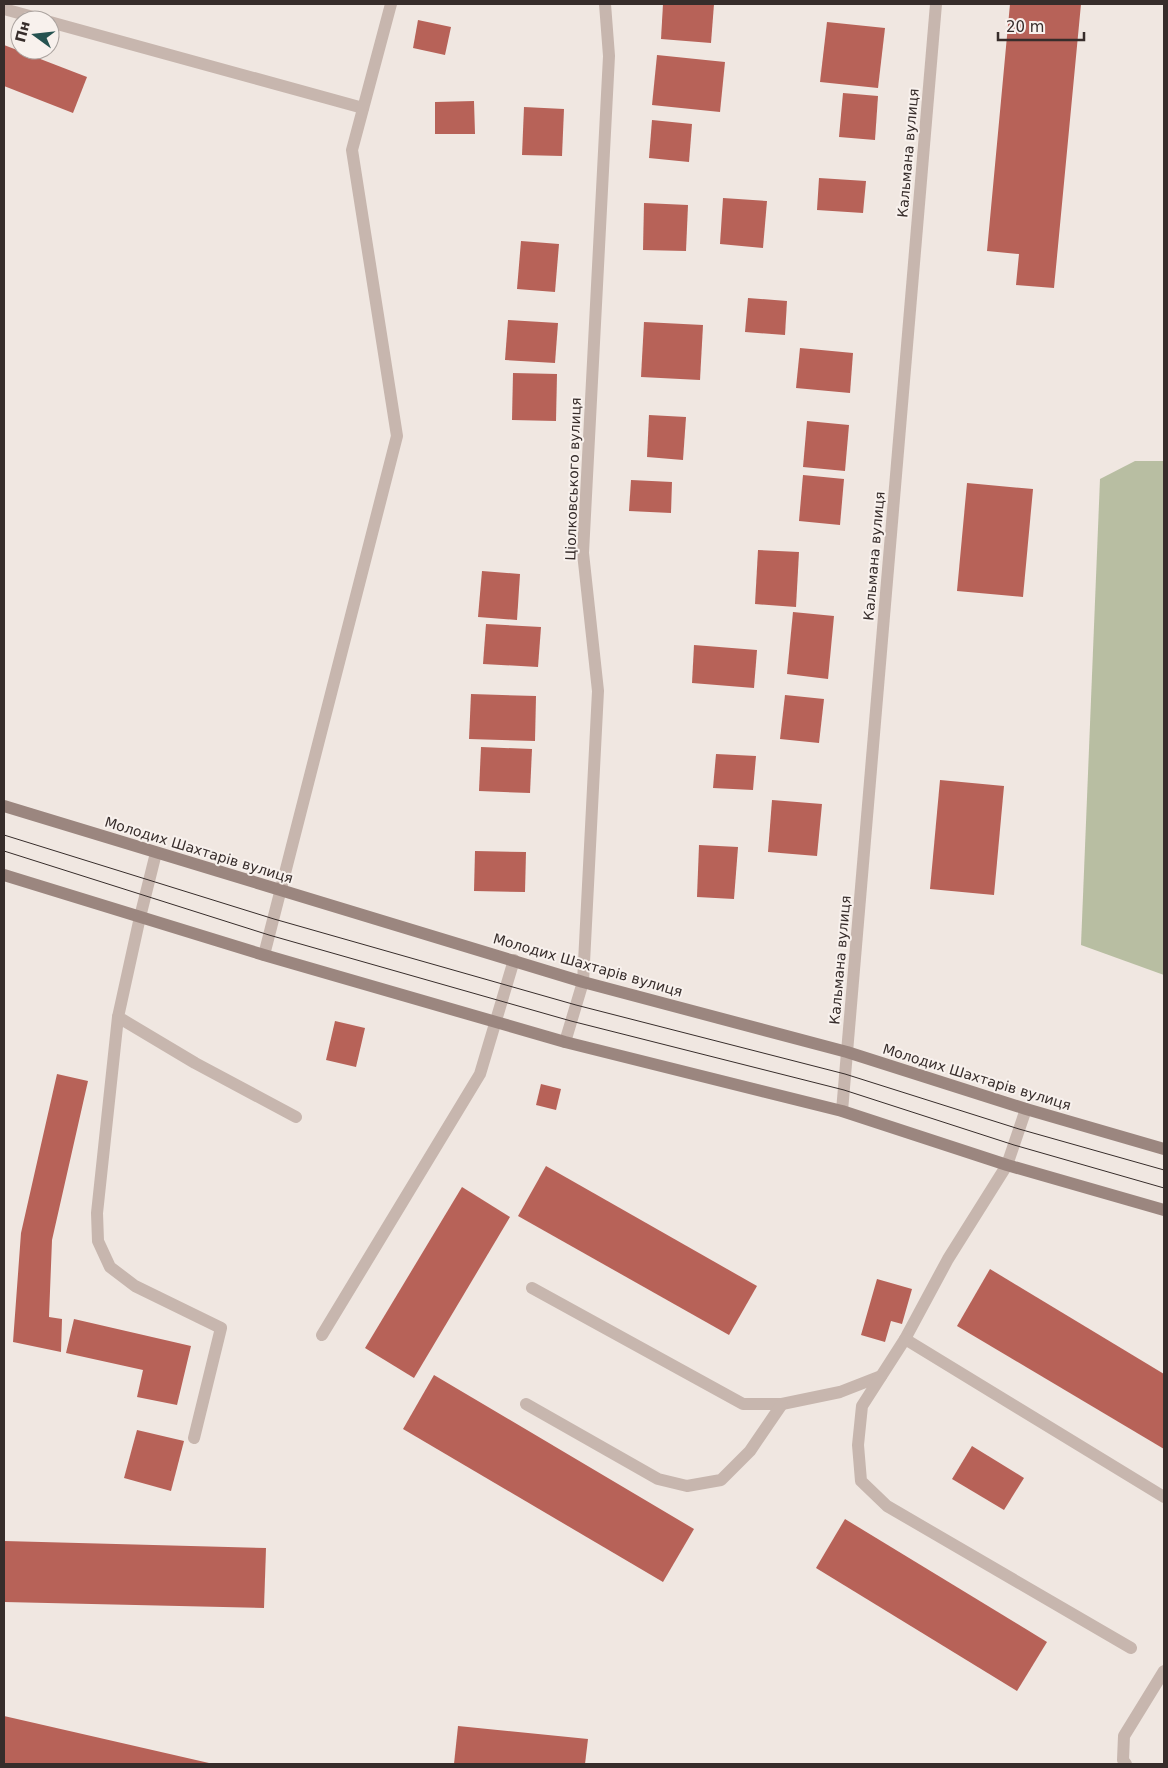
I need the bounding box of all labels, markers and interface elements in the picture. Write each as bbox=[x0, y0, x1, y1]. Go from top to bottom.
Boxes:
north arrow bbox=[10, 10, 60, 60]
scale bar bbox=[998, 10, 1084, 42]
text: 20 m bbox=[1006, 18, 1044, 36]
text: Пн bbox=[12, 19, 33, 44]
street label: Кальмана вулиця bbox=[894, 88, 922, 218]
street label: Ціолковського вулиця bbox=[562, 397, 584, 561]
street label: Кальмана вулиця bbox=[860, 491, 888, 621]
street label: Молодих Шахтарів вулиця bbox=[103, 814, 295, 886]
street label: Кальмана вулиця bbox=[826, 895, 854, 1025]
street label: Молодих Шахтарів вулиця bbox=[491, 930, 685, 1000]
street label: Молодих Шахтарів вулиця bbox=[881, 1041, 1073, 1113]

